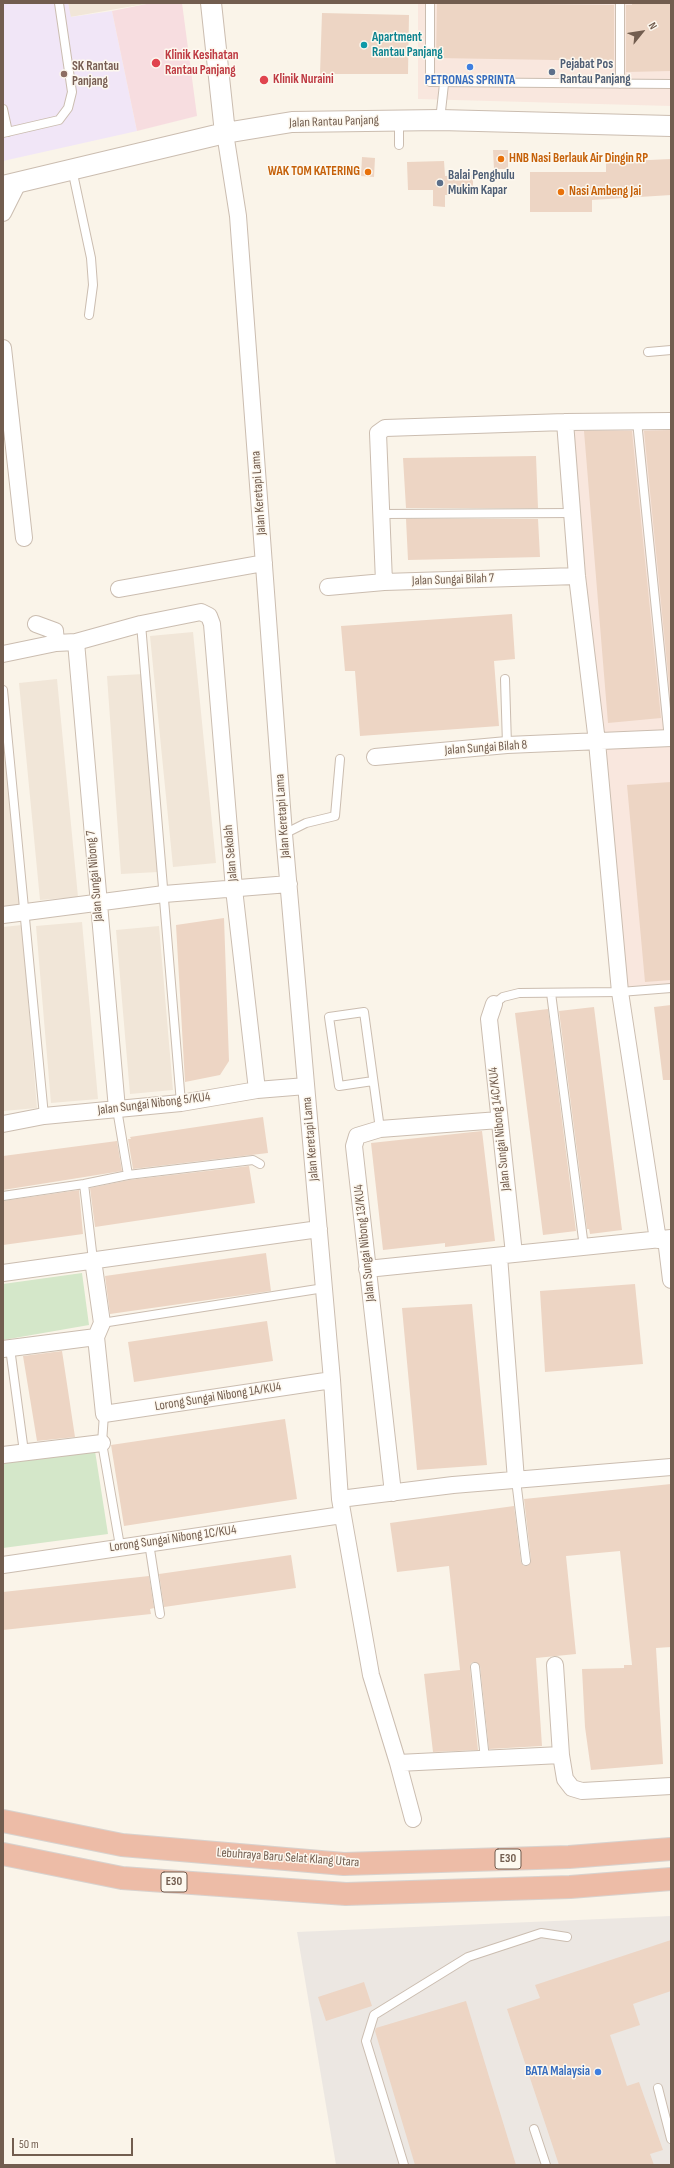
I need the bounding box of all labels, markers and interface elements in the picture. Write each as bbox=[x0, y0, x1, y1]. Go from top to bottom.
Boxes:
north arrow bbox=[622, 12, 662, 52]
text: N bbox=[646, 20, 660, 32]
place label: Apartment Rantau Panjang bbox=[372, 30, 443, 61]
marker: Apartment Rantau Panjang bbox=[359, 40, 369, 50]
place label: Klinik Kesihatan Rantau Panjang bbox=[165, 48, 239, 79]
marker: Klinik Kesihatan Rantau Panjang bbox=[150, 57, 162, 69]
place label: Pejabat Pos Rantau Panjang bbox=[560, 57, 631, 88]
place label: SK Rantau Panjang bbox=[72, 59, 119, 90]
marker: PETRONAS SPRINTA bbox=[465, 62, 475, 72]
marker: Pejabat Pos Rantau Panjang bbox=[547, 67, 557, 77]
marker: SK Rantau Panjang bbox=[59, 69, 69, 79]
place label: Klinik Nuraini bbox=[273, 72, 334, 88]
place label: PETRONAS SPRINTA bbox=[425, 73, 515, 89]
marker: Klinik Nuraini bbox=[258, 74, 270, 86]
street label: Jalan Rantau Panjang bbox=[289, 113, 379, 131]
place label: HNB Nasi Berlauk Air Dingin RP bbox=[509, 151, 648, 167]
marker: HNB Nasi Berlauk Air Dingin RP bbox=[496, 154, 506, 164]
place label: WAK TOM KATERING bbox=[268, 164, 360, 180]
marker: WAK TOM KATERING bbox=[363, 167, 373, 177]
place label: Balai Penghulu Mukim Kapar bbox=[448, 168, 515, 199]
marker: Balai Penghulu Mukim Kapar bbox=[435, 178, 445, 188]
place label: Nasi Ambeng Jai bbox=[569, 184, 641, 200]
marker: Nasi Ambeng Jai bbox=[556, 187, 566, 197]
street label: Jalan Keretapi Lama bbox=[248, 450, 270, 536]
street label: Jalan Sungai Bilah 7 bbox=[412, 571, 494, 589]
street label: Jalan Sungai Bilah 8 bbox=[444, 737, 528, 759]
street label: Jalan Keretapi Lama bbox=[272, 773, 294, 859]
street label: Jalan Sekolah bbox=[221, 824, 241, 882]
street label: Jalan Sungai Nibong 7 bbox=[83, 830, 107, 922]
street label: Jalan Sungai Nibong 14C/KU4 bbox=[486, 1066, 514, 1192]
street label: Jalan Sungai Nibong 5/KU4 bbox=[97, 1089, 211, 1119]
street label: Jalan Keretapi Lama bbox=[300, 1096, 322, 1182]
street label: Jalan Sungai Nibong 13/KU4 bbox=[351, 1184, 379, 1302]
street label: Lorong Sungai Nibong 1A/KU4 bbox=[154, 1379, 282, 1415]
street label: Lorong Sungai Nibong 1C/KU4 bbox=[109, 1522, 237, 1556]
street label: Lebuhraya Baru Selat Klang Utara bbox=[216, 1845, 360, 1871]
road number: E30 bbox=[495, 1849, 521, 1869]
road number: E30 bbox=[161, 1872, 187, 1892]
place label: BATA Malaysia bbox=[525, 2064, 590, 2080]
marker: BATA Malaysia bbox=[593, 2067, 603, 2077]
scale bar bbox=[14, 2130, 135, 2156]
text: 50 m bbox=[19, 2137, 39, 2152]

